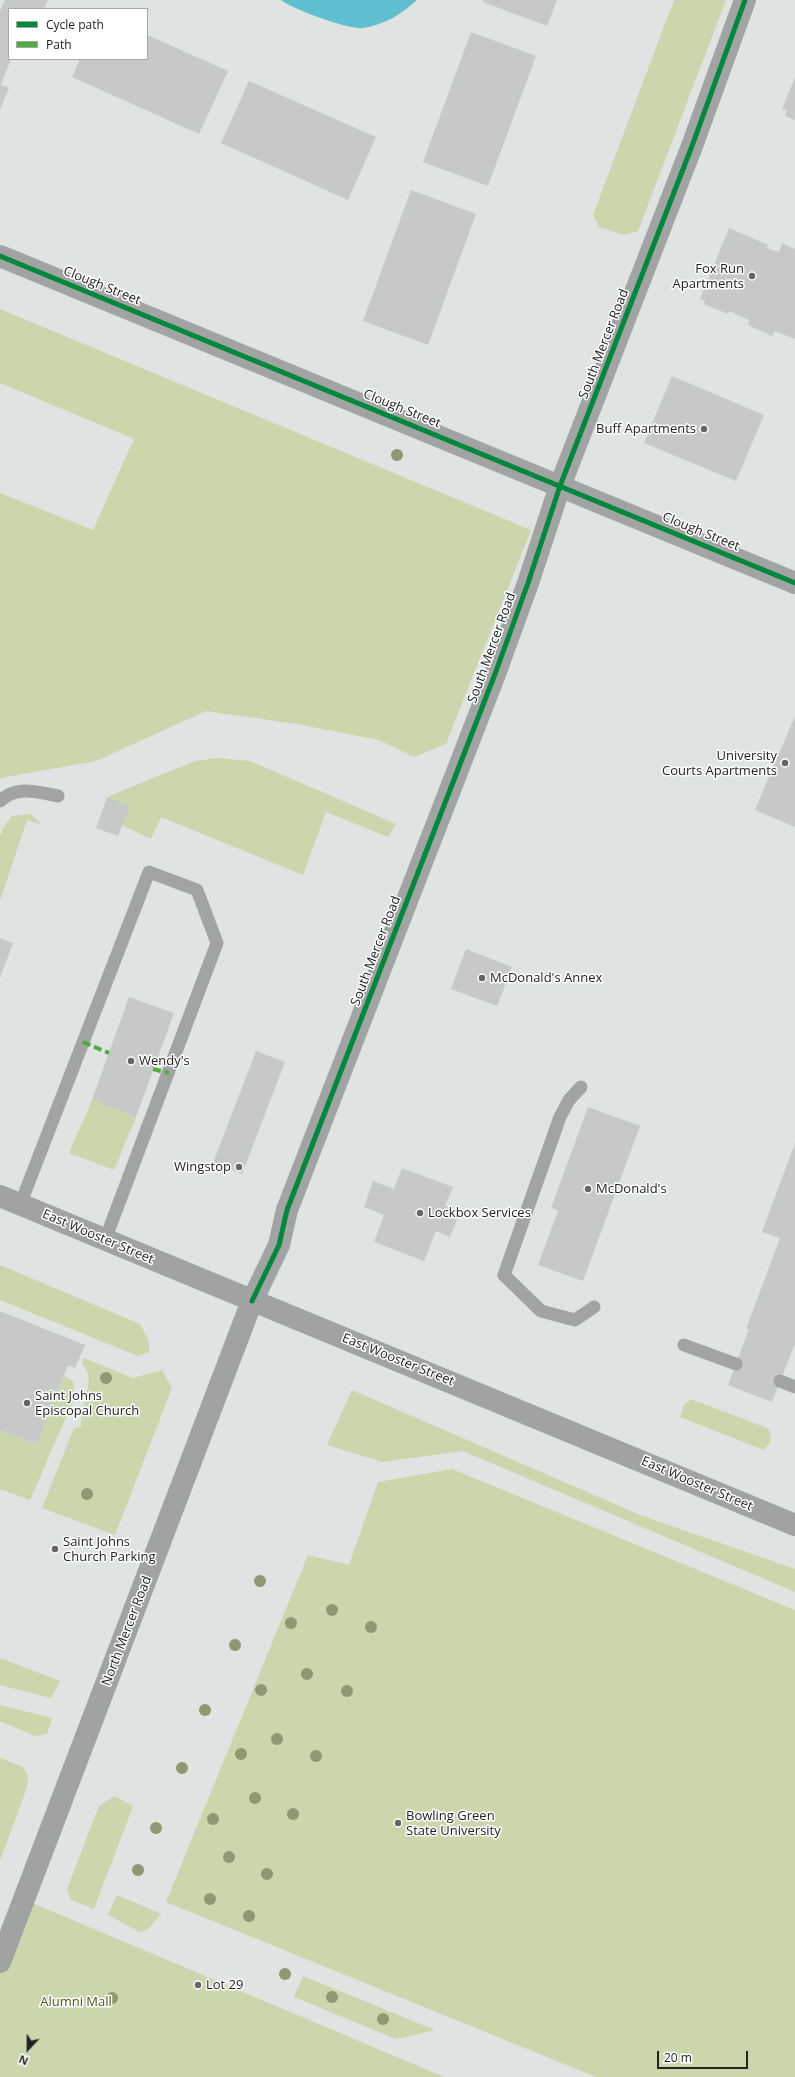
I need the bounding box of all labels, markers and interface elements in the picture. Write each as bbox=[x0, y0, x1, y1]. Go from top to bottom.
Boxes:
legend bbox=[8, 8, 148, 60]
text: Cycle path bbox=[46, 16, 104, 33]
text: Path bbox=[46, 36, 72, 53]
place label: Fox Run Apartments bbox=[673, 261, 744, 292]
street label: Clough Street bbox=[61, 263, 143, 309]
marker: Fox Run Apartments bbox=[747, 271, 757, 281]
street label: South Mercer Road bbox=[576, 287, 632, 401]
street label: Clough Street bbox=[361, 386, 443, 432]
place label: Buff Apartments bbox=[596, 421, 696, 437]
marker: Buff Apartments bbox=[699, 424, 709, 434]
street label: Clough Street bbox=[660, 509, 742, 555]
street label: South Mercer Road bbox=[465, 591, 519, 705]
place label: University Courts Apartments bbox=[662, 748, 777, 779]
marker: University Courts Apartments bbox=[780, 758, 790, 768]
street label: South Mercer Road bbox=[348, 894, 404, 1008]
place label: McDonald's Annex bbox=[490, 970, 602, 986]
marker: McDonald's Annex bbox=[477, 973, 487, 983]
place label: Wendy's bbox=[139, 1053, 190, 1069]
marker: Wendy's bbox=[126, 1056, 136, 1066]
place label: Wingstop bbox=[174, 1159, 231, 1175]
marker: Wingstop bbox=[234, 1162, 244, 1172]
place label: McDonald's bbox=[596, 1181, 667, 1197]
marker: McDonald's bbox=[583, 1184, 593, 1194]
place label: Lockbox Services bbox=[428, 1205, 531, 1221]
street label: East Wooster Street bbox=[40, 1206, 156, 1268]
marker: Lockbox Services bbox=[415, 1208, 425, 1218]
street label: East Wooster Street bbox=[340, 1330, 456, 1390]
place label: Saint Johns Episcopal Church bbox=[35, 1388, 139, 1419]
marker: Saint Johns Episcopal Church bbox=[22, 1398, 32, 1408]
street label: East Wooster Street bbox=[639, 1453, 755, 1515]
place label: Saint Johns Church Parking bbox=[63, 1534, 156, 1565]
marker: Saint Johns Church Parking bbox=[50, 1544, 60, 1554]
street label: North Mercer Road bbox=[99, 1574, 155, 1688]
place label: Bowling Green State University bbox=[406, 1808, 501, 1839]
marker: Bowling Green State University bbox=[393, 1818, 403, 1828]
place label: Lot 29 bbox=[206, 1977, 243, 1993]
marker: Lot 29 bbox=[193, 1980, 203, 1990]
park label: Alumni Mall bbox=[40, 1994, 112, 2010]
north arrow bbox=[8, 2029, 48, 2069]
scale bar bbox=[659, 2043, 750, 2069]
text: 20 m bbox=[664, 2049, 692, 2066]
text: N bbox=[16, 2052, 30, 2069]

